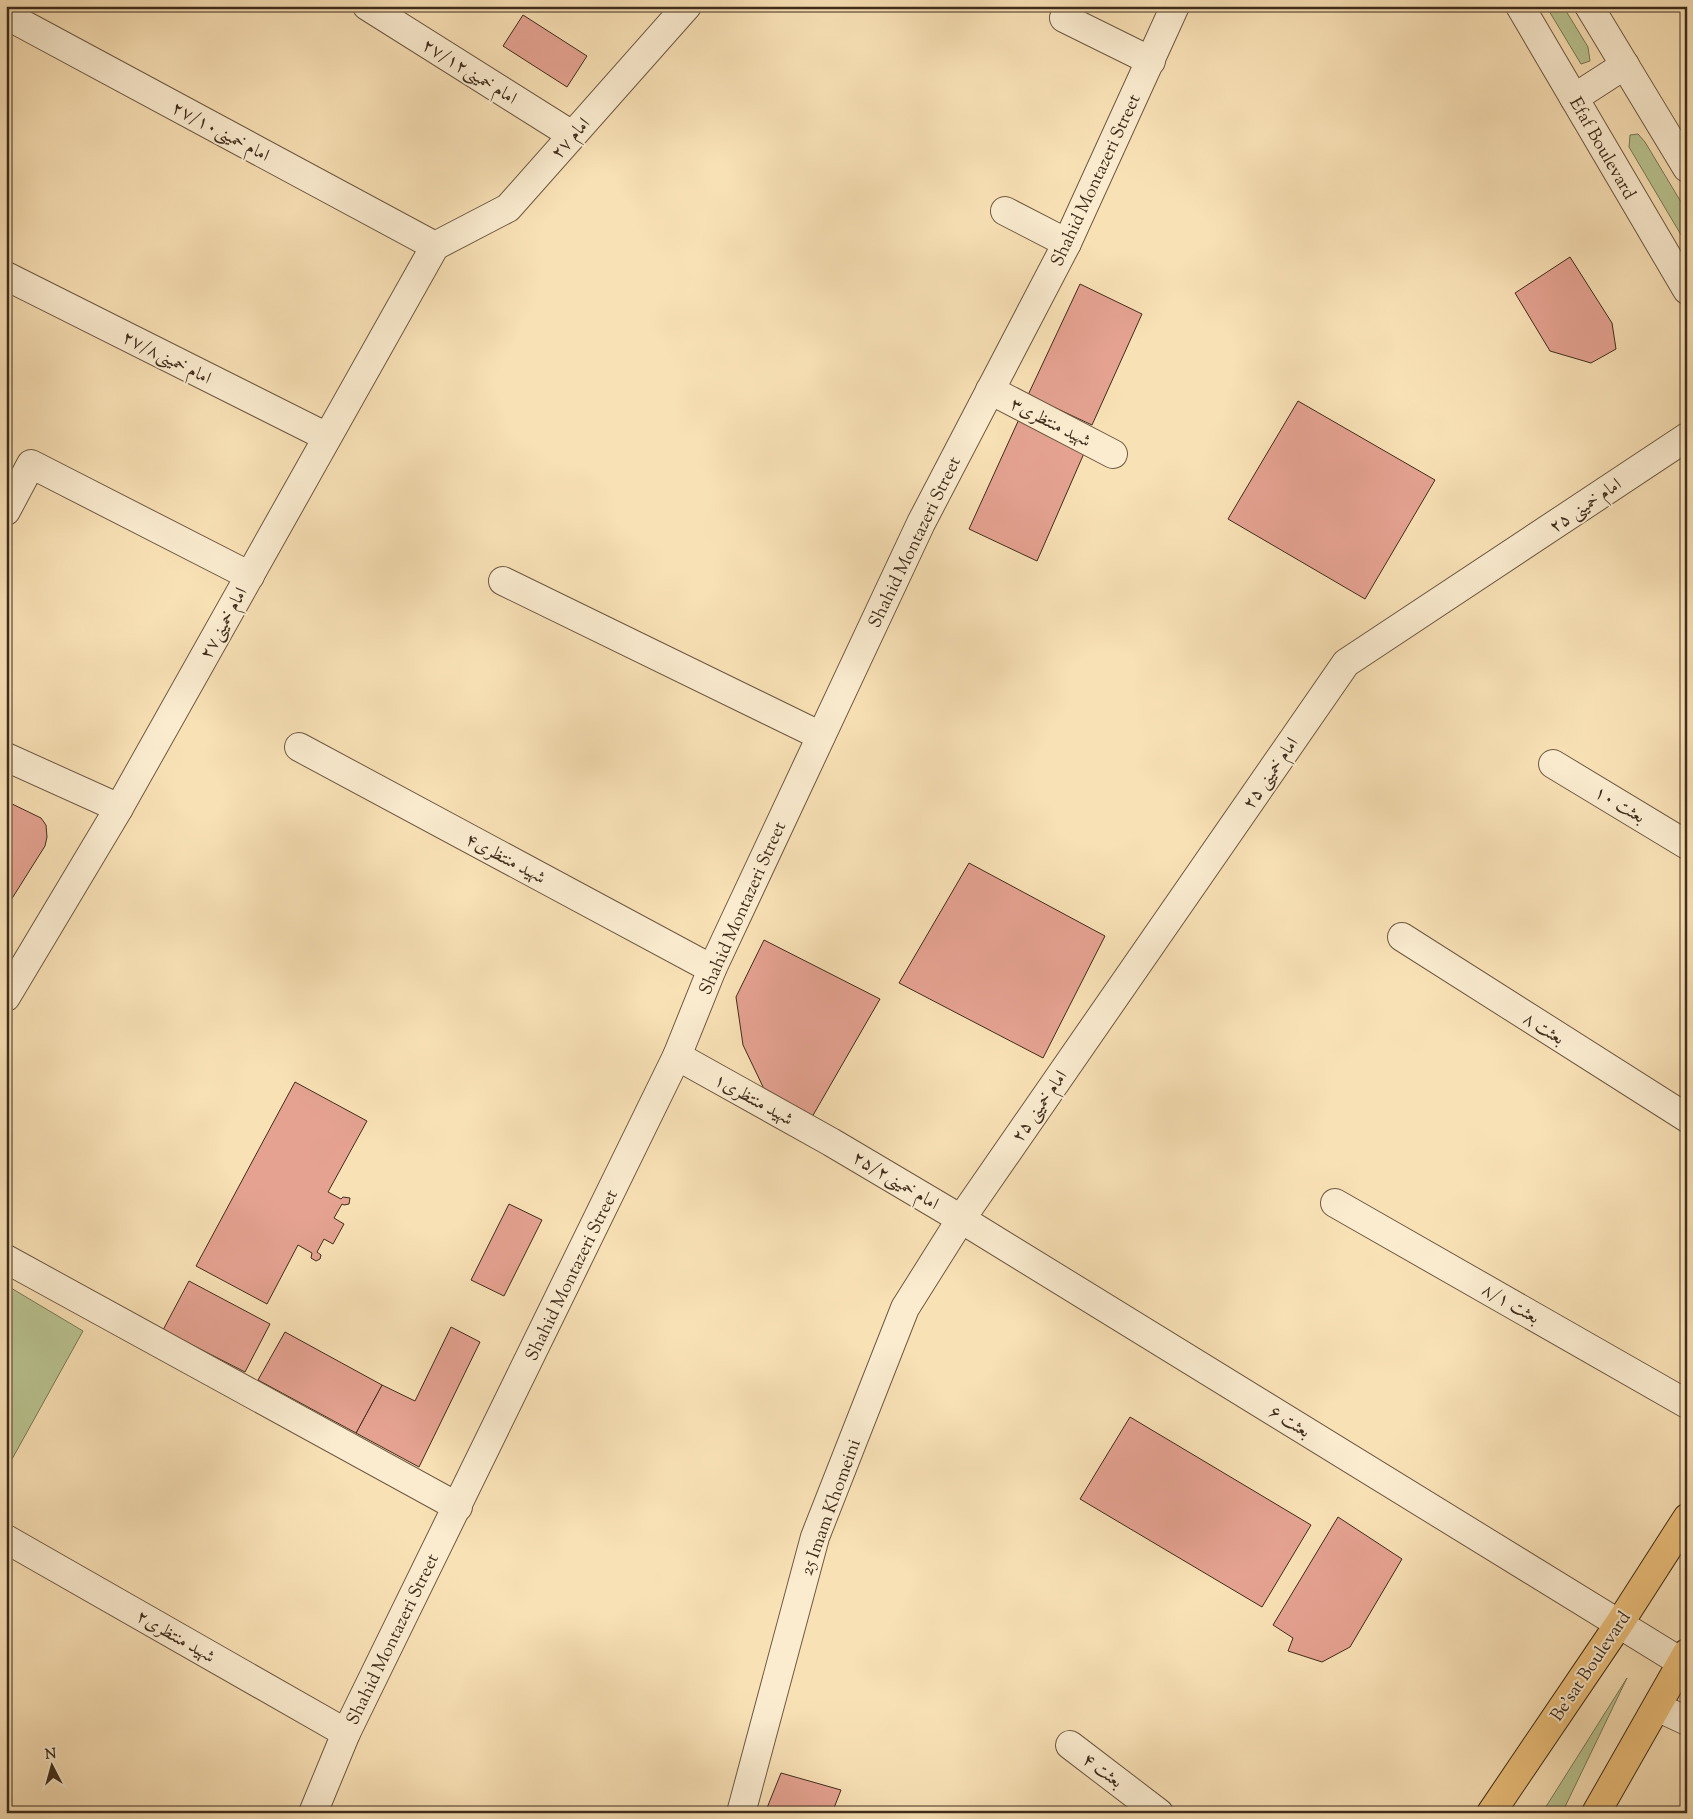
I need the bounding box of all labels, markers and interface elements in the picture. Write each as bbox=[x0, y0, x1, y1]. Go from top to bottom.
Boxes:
street label: امام خمینی۲۷/۱۲ bbox=[416, 33, 521, 113]
street label: Shahid Montazeri Street bbox=[1045, 90, 1148, 271]
street label: Efaf Boulevard bbox=[1561, 93, 1641, 205]
street label: امام خمینی۲۷/۱۰ bbox=[166, 96, 274, 170]
street label: امام ۲۷ bbox=[546, 113, 598, 167]
street label: امام خمینی۲۷/۸ bbox=[117, 325, 215, 393]
street label: شهید منتظری۳ bbox=[1005, 392, 1095, 455]
street label: Shahid Montazeri Street bbox=[863, 453, 969, 633]
street label: امام خمینی ۲۵ bbox=[1545, 473, 1628, 541]
street label: امام خمینی۲۷ bbox=[194, 583, 256, 665]
street label: امام خمینی ۲۵ bbox=[1237, 733, 1307, 816]
street label: بعثت ۱۰ bbox=[1589, 780, 1649, 831]
street label: Shahid Montazeri Street bbox=[694, 818, 794, 1000]
street label: شهید منتظری۴ bbox=[460, 828, 550, 892]
street label: بعثت ۸ bbox=[1517, 1007, 1569, 1053]
street label: امام خمینی ۲۵ bbox=[1006, 1066, 1076, 1149]
street label: شهید منتظری۱ bbox=[709, 1068, 798, 1133]
street label: امام خمینی۲۵/۲ bbox=[846, 1146, 943, 1219]
street label: Shahid Montazeri Street bbox=[520, 1186, 626, 1366]
street label: بعثت ۸/۱ bbox=[1476, 1278, 1544, 1332]
street label: بعثت ۶ bbox=[1263, 1400, 1315, 1446]
street label: 25 Imam Khomeini bbox=[795, 1436, 869, 1580]
street label: Shahid Montazeri Street bbox=[341, 1550, 447, 1730]
street label: شهید منتظری۲ bbox=[131, 1605, 219, 1671]
street label: Be'sat Boulevard bbox=[1545, 1607, 1638, 1727]
north arrow bbox=[28, 1742, 78, 1792]
text: N bbox=[44, 1745, 57, 1766]
street label: بعثت ۴ bbox=[1076, 1748, 1127, 1795]

